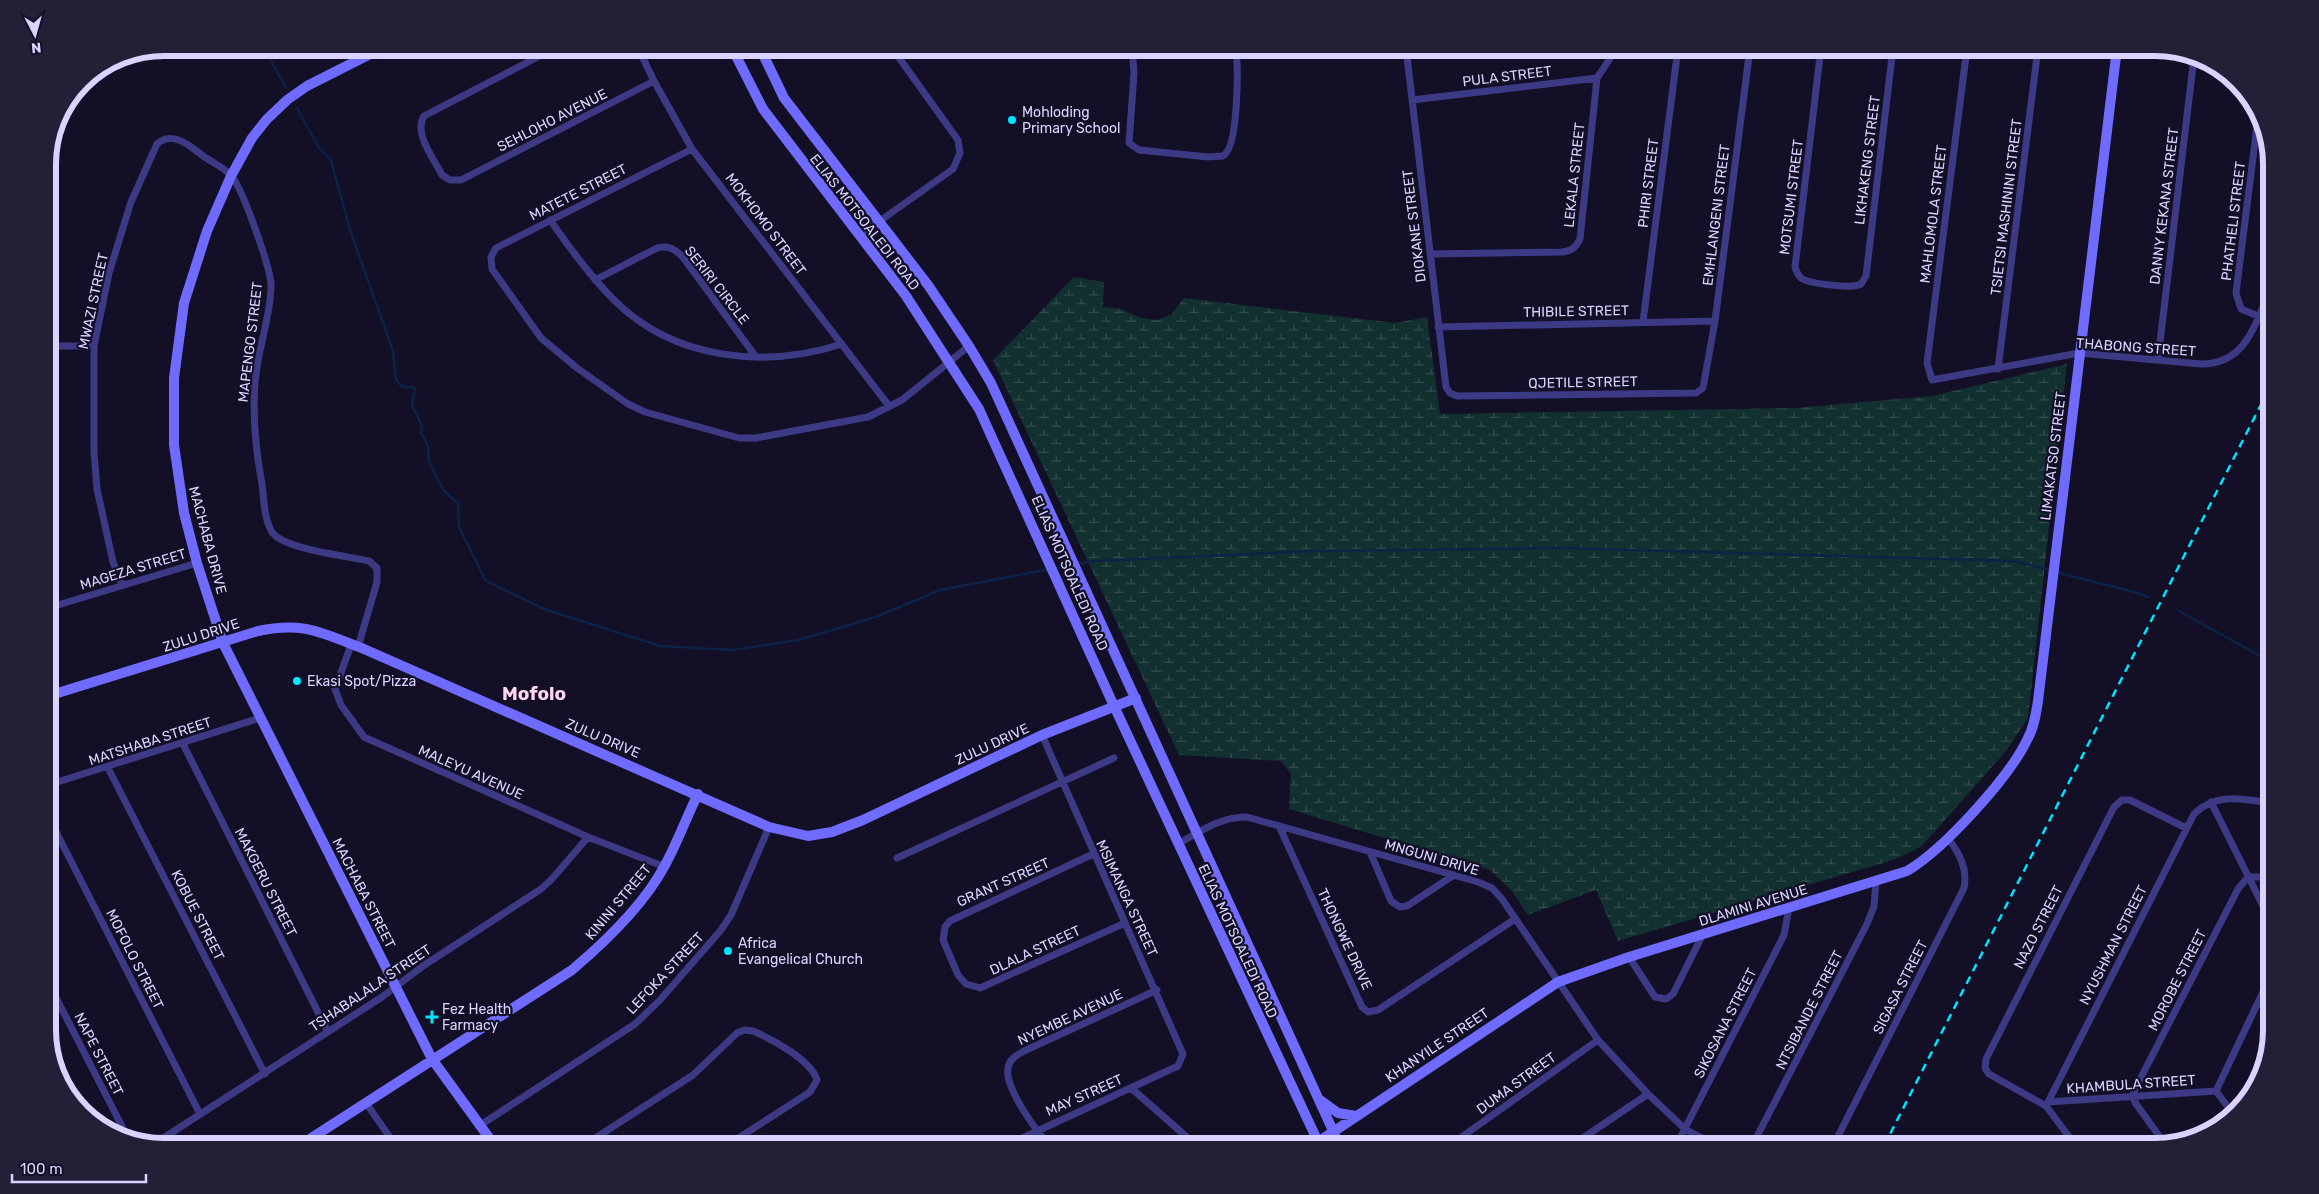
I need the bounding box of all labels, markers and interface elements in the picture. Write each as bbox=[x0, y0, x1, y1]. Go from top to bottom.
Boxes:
north arrow bbox=[10, 10, 60, 60]
text: N bbox=[30, 38, 42, 56]
street label: PULA STREET bbox=[1461, 63, 1553, 90]
street label: SEHLOHO AVENUE bbox=[494, 85, 610, 156]
street label: LIKHAKENG STREET bbox=[1851, 94, 1884, 226]
place label: Mohloding Primary School bbox=[1022, 104, 1120, 137]
marker: Mohloding Primary School bbox=[1006, 114, 1018, 126]
street label: TSIETSI MASHININI STREET bbox=[1987, 118, 2026, 296]
street label: LEKALA STREET bbox=[1561, 122, 1588, 228]
street label: DANNY KEKANA STREET bbox=[2146, 127, 2183, 286]
street label: PHIRI STREET bbox=[1635, 137, 1662, 229]
street label: MOTSUMI STREET bbox=[1776, 138, 1807, 256]
street label: EMHLANGENI STREET bbox=[1699, 143, 1734, 287]
street label: MAHLOMOLA STREET bbox=[1917, 144, 1950, 284]
street label: ELIAS MOTSOALEDI ROAD bbox=[806, 151, 923, 294]
street label: PHATHELI STREET bbox=[2218, 160, 2249, 282]
street label: MATETE STREET bbox=[527, 161, 630, 224]
street label: DIOKANE STREET bbox=[1399, 169, 1430, 283]
street label: MOKHOMO STREET bbox=[722, 170, 810, 279]
street label: SERIRI CIRCLE bbox=[681, 243, 752, 328]
street label: MWAZI STREET bbox=[75, 251, 112, 351]
street label: MAPENGO STREET bbox=[235, 281, 266, 403]
street label: THIBILE STREET bbox=[1523, 302, 1629, 321]
street label: THABONG STREET bbox=[2076, 335, 2196, 360]
street label: QJETILE STREET bbox=[1528, 373, 1638, 392]
street label: LIMAKATSO STREET bbox=[2037, 391, 2070, 521]
street label: MACHABA DRIVE bbox=[185, 484, 230, 596]
street label: ELIAS MOTSOALEDI ROAD bbox=[1028, 493, 1111, 653]
street label: MAGEZA STREET bbox=[78, 545, 188, 594]
street label: ZULU DRIVE bbox=[161, 615, 242, 656]
place label: Ekasi Spot/Pizza bbox=[307, 673, 416, 690]
marker: Ekasi Spot/Pizza bbox=[291, 675, 303, 687]
district label: Mofolo bbox=[502, 682, 566, 705]
street label: MATSHABA STREET bbox=[87, 714, 214, 769]
street label: ZULU DRIVE bbox=[563, 715, 643, 762]
street label: ZULU DRIVE bbox=[953, 720, 1032, 769]
street label: MALEYU AVENUE bbox=[416, 742, 526, 803]
street label: MAKGERU STREET bbox=[231, 825, 300, 939]
street label: MACHABA STREET bbox=[328, 835, 399, 951]
street label: MNGUNI DRIVE bbox=[1383, 836, 1481, 879]
street label: MSIMANGA STREET bbox=[1092, 837, 1161, 959]
street label: GRANT STREET bbox=[954, 854, 1052, 911]
street label: KININI STREET bbox=[582, 861, 655, 944]
street label: ELIAS MOTSOALEDI ROAD bbox=[1194, 861, 1281, 1021]
street label: KOBUE STREET bbox=[167, 867, 228, 963]
street label: DLAMINI AVENUE bbox=[1697, 881, 1810, 930]
street label: NAZO STREET bbox=[2010, 883, 2067, 972]
street label: NYUSHMAN STREET bbox=[2076, 883, 2151, 1008]
street label: THONGWE DRIVE bbox=[1314, 886, 1376, 993]
street label: MOFOLO STREET bbox=[102, 906, 167, 1012]
street label: DLALA STREET bbox=[987, 922, 1083, 979]
street label: MOROBE STREET bbox=[2145, 927, 2210, 1034]
street label: LEFOKA STREET bbox=[623, 929, 708, 1018]
place label: Africa Evangelical Church bbox=[738, 935, 863, 968]
street label: SIGASA STREET bbox=[1869, 937, 1931, 1037]
street label: TSHABALALA STREET bbox=[306, 941, 434, 1036]
marker: Africa Evangelical Church bbox=[722, 945, 734, 957]
street label: NTSIBANDE STREET bbox=[1772, 948, 1847, 1073]
street label: SIKOSANA STREET bbox=[1690, 965, 1760, 1081]
street label: NYEMBE AVENUE bbox=[1015, 986, 1125, 1049]
place label: Fez Health Farmacy bbox=[442, 1001, 511, 1034]
street label: KHANYILE STREET bbox=[1382, 1004, 1492, 1086]
street label: NAPE STREET bbox=[70, 1010, 127, 1099]
marker: Fez Health Farmacy bbox=[426, 1011, 438, 1023]
street label: DUMA STREET bbox=[1473, 1049, 1559, 1118]
street label: MAY STREET bbox=[1043, 1071, 1125, 1120]
street label: KHAMBULA STREET bbox=[2066, 1072, 2196, 1097]
scale bar bbox=[12, 1152, 146, 1184]
text: 100 m bbox=[20, 1160, 62, 1178]

